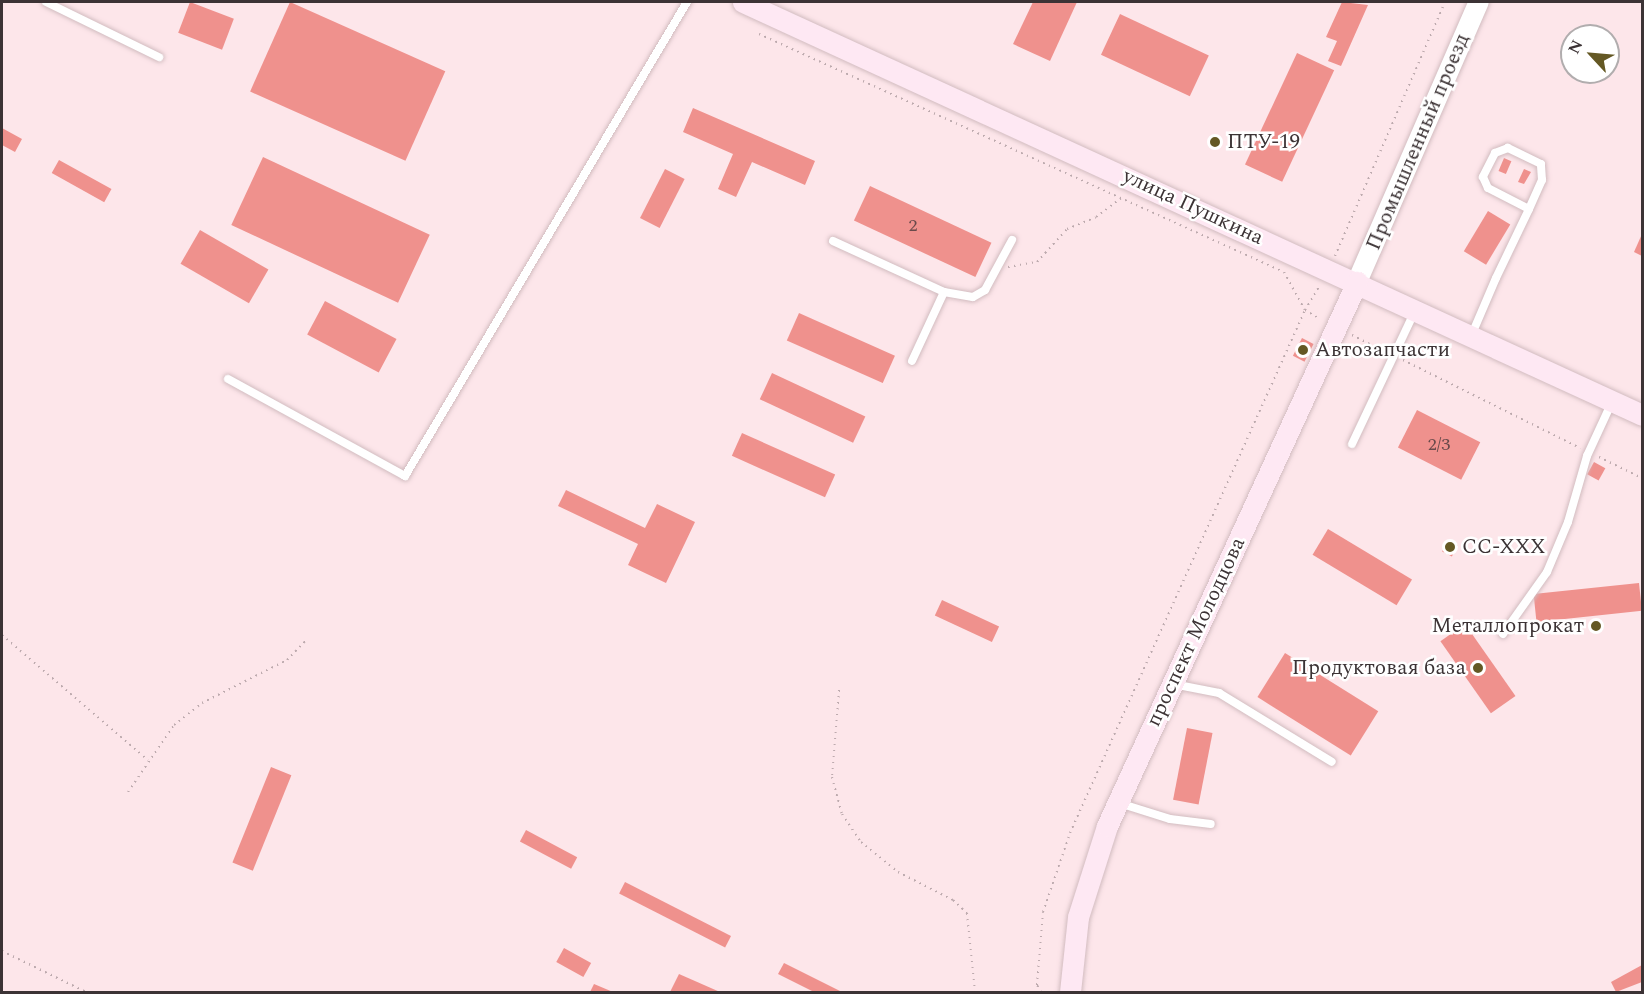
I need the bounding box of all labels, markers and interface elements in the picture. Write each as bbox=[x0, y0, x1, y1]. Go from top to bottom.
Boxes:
north arrow bbox=[1560, 24, 1620, 84]
street label: Промышленный проезд bbox=[1361, 30, 1475, 254]
text: N bbox=[1562, 36, 1589, 58]
place label: ПТУ-19 bbox=[1227, 129, 1300, 155]
marker: ПТУ-19 bbox=[1208, 135, 1222, 149]
street label: улица Пушкина bbox=[1119, 163, 1267, 251]
house number: 2 bbox=[909, 215, 917, 237]
place label: Автозапчасти bbox=[1315, 337, 1450, 363]
marker: Автозапчасти bbox=[1296, 343, 1310, 357]
house number: 2/3 bbox=[1428, 434, 1450, 456]
street label: проспект Молодцова bbox=[1141, 533, 1251, 731]
place label: СС-ХХХ bbox=[1462, 534, 1546, 560]
marker: СС-ХХХ bbox=[1443, 540, 1457, 554]
place label: Металлопрокат bbox=[1432, 613, 1584, 639]
marker: Металлопрокат bbox=[1589, 619, 1603, 633]
place label: Продуктовая база bbox=[1292, 655, 1466, 681]
marker: Продуктовая база bbox=[1471, 661, 1485, 675]

